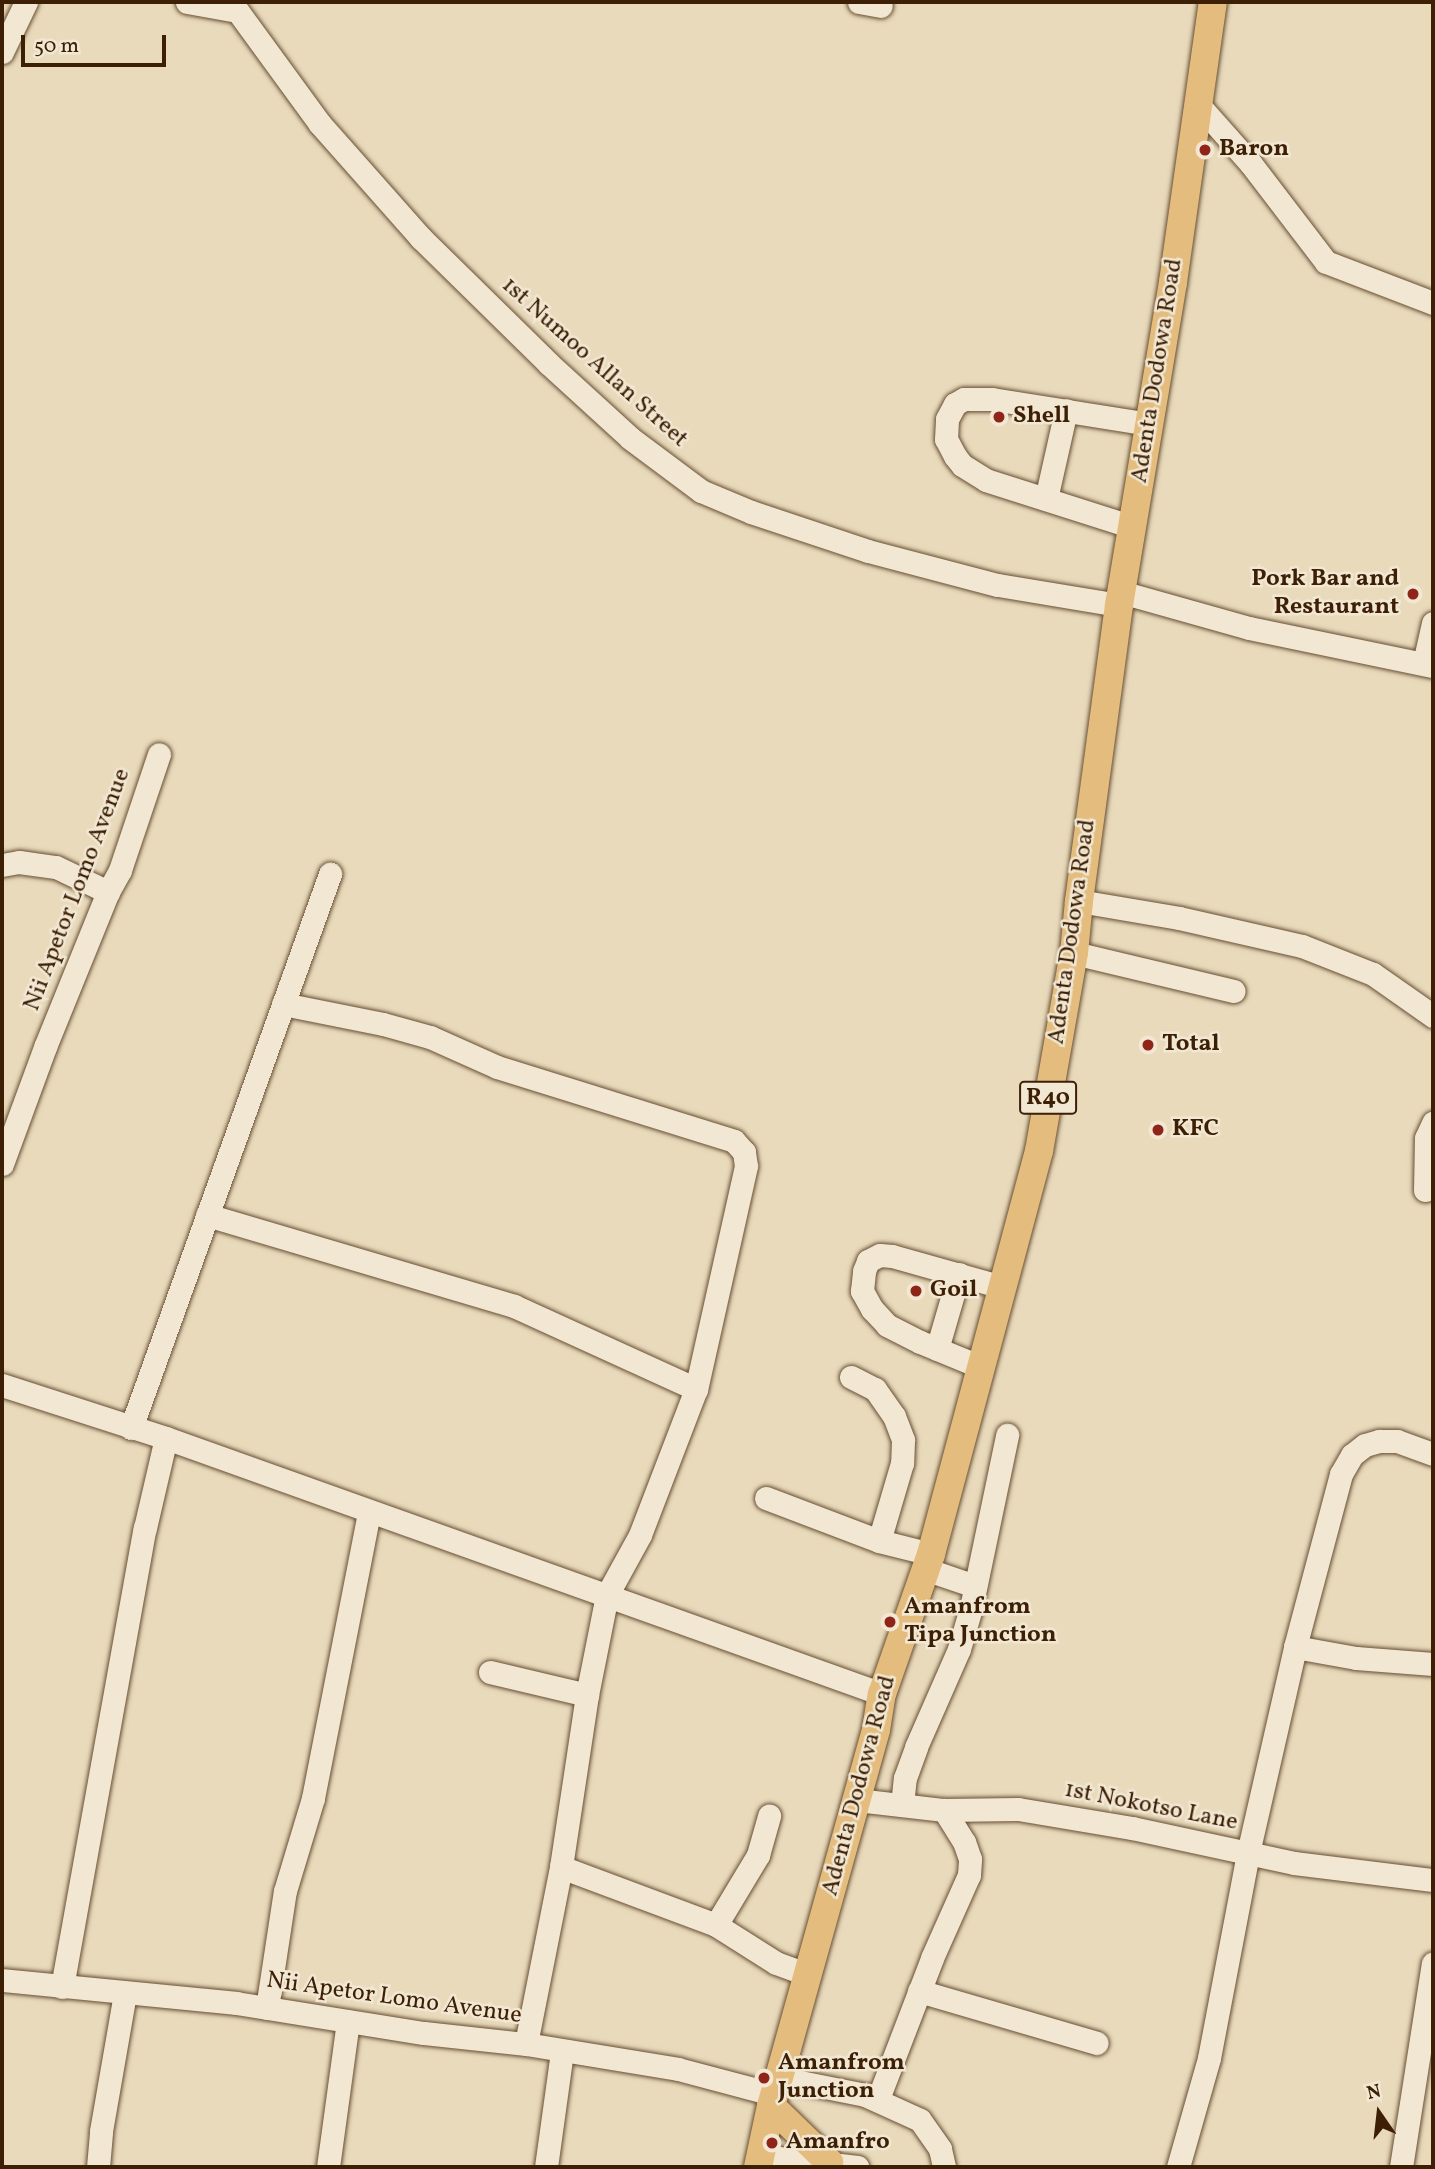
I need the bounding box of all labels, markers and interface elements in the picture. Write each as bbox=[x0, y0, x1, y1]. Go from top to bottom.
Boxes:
scale bar bbox=[24, 21, 170, 65]
text: 50 m bbox=[34, 32, 79, 61]
place label: Baron bbox=[1219, 136, 1289, 164]
marker: Baron bbox=[1197, 142, 1213, 158]
street label: Adenta Dodowa Road bbox=[1126, 257, 1190, 485]
street label: 1st Numoo Allan Street bbox=[495, 272, 693, 454]
place label: Shell bbox=[1013, 403, 1070, 431]
marker: Shell bbox=[991, 409, 1007, 425]
place label: Pork Bar and Restaurant bbox=[1251, 566, 1399, 622]
marker: Pork Bar and Restaurant bbox=[1405, 586, 1421, 602]
street label: Nii Apetor Lomo Avenue bbox=[18, 765, 138, 1015]
street label: Adenta Dodowa Road bbox=[1043, 818, 1103, 1046]
place label: Total bbox=[1162, 1031, 1220, 1059]
marker: Total bbox=[1140, 1037, 1156, 1053]
road number: R40 bbox=[1018, 1078, 1078, 1118]
place label: KFC bbox=[1172, 1116, 1219, 1144]
marker: KFC bbox=[1150, 1122, 1166, 1138]
place label: Goil bbox=[930, 1277, 977, 1305]
marker: Goil bbox=[908, 1283, 924, 1299]
place label: Amanfrom Tipa Junction bbox=[904, 1594, 1057, 1650]
marker: Amanfrom Tipa Junction bbox=[882, 1614, 898, 1630]
street label: Adenta Dodowa Road bbox=[817, 1673, 903, 1899]
street label: 1st Nokotso Lane bbox=[1062, 1776, 1240, 1838]
street label: Nii Apetor Lomo Avenue bbox=[265, 1967, 523, 2031]
place label: Amanfrom Junction bbox=[778, 2050, 905, 2106]
marker: Amanfrom Junction bbox=[756, 2070, 772, 2086]
north arrow bbox=[1344, 2078, 1414, 2148]
text: N bbox=[1364, 2078, 1384, 2107]
place label: Amanfro bbox=[786, 2129, 890, 2157]
marker: Amanfro bbox=[764, 2135, 780, 2151]

